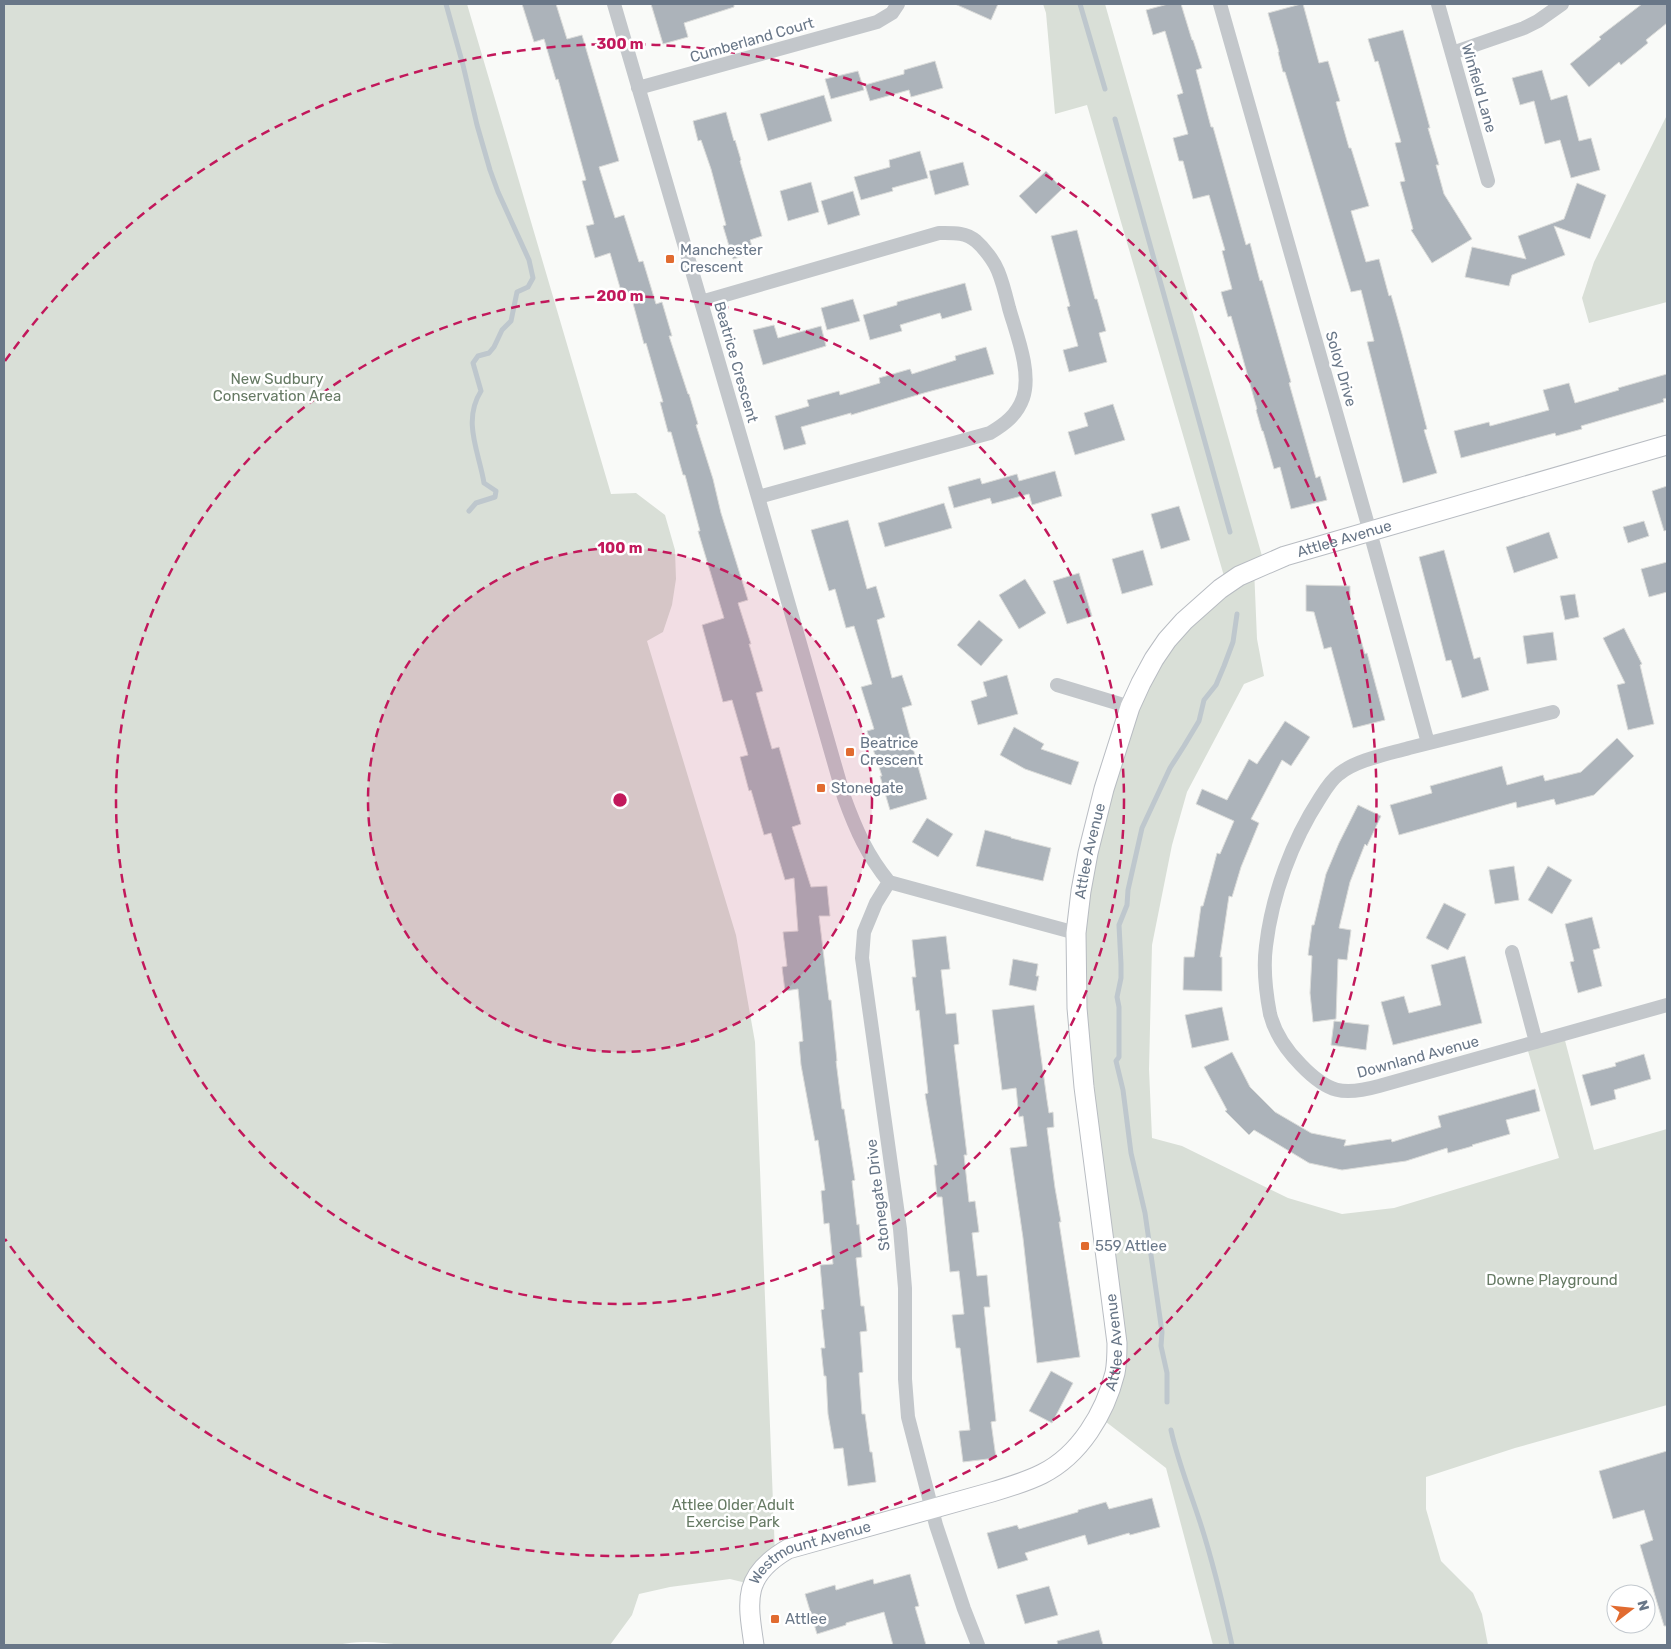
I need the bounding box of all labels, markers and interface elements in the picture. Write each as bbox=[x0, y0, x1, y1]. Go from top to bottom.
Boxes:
street label: Cumberland Court bbox=[688, 14, 816, 66]
text: 300 m bbox=[596, 35, 644, 53]
street label: Winfield Lane bbox=[1458, 41, 1500, 135]
place label: Manchester Crescent bbox=[680, 241, 763, 276]
marker: Manchester Crescent bbox=[664, 253, 676, 265]
text: 200 m bbox=[596, 287, 644, 305]
street label: Beatrice Crescent bbox=[710, 299, 762, 425]
street label: Soloy Drive bbox=[1322, 329, 1360, 409]
park label: New Sudbury Conservation Area bbox=[213, 370, 341, 405]
street label: Attlee Avenue bbox=[1295, 517, 1394, 561]
text: 100 m bbox=[598, 539, 642, 557]
place label: Beatrice Crescent bbox=[860, 734, 923, 769]
marker: Beatrice Crescent bbox=[844, 746, 856, 758]
place label: Stonegate bbox=[831, 779, 904, 797]
marker: Stonegate bbox=[815, 782, 827, 794]
centre of rings bbox=[611, 791, 629, 809]
street label: Attlee Avenue bbox=[1071, 801, 1109, 900]
street label: Downland Avenue bbox=[1355, 1032, 1481, 1082]
street label: Stonegate Drive bbox=[862, 1138, 894, 1252]
place label: 559 Attlee bbox=[1095, 1237, 1167, 1255]
marker: 559 Attlee bbox=[1079, 1240, 1091, 1252]
park label: Downe Playground bbox=[1486, 1271, 1618, 1289]
street label: Attlee Avenue bbox=[1101, 1293, 1126, 1393]
park label: Attlee Older Adult Exercise Park bbox=[672, 1496, 794, 1531]
street label: Westmount Avenue bbox=[745, 1517, 873, 1588]
north arrow bbox=[1606, 1584, 1656, 1634]
text: N bbox=[1633, 1598, 1653, 1613]
place label: Attlee bbox=[785, 1610, 827, 1628]
marker: Attlee bbox=[769, 1613, 781, 1625]

